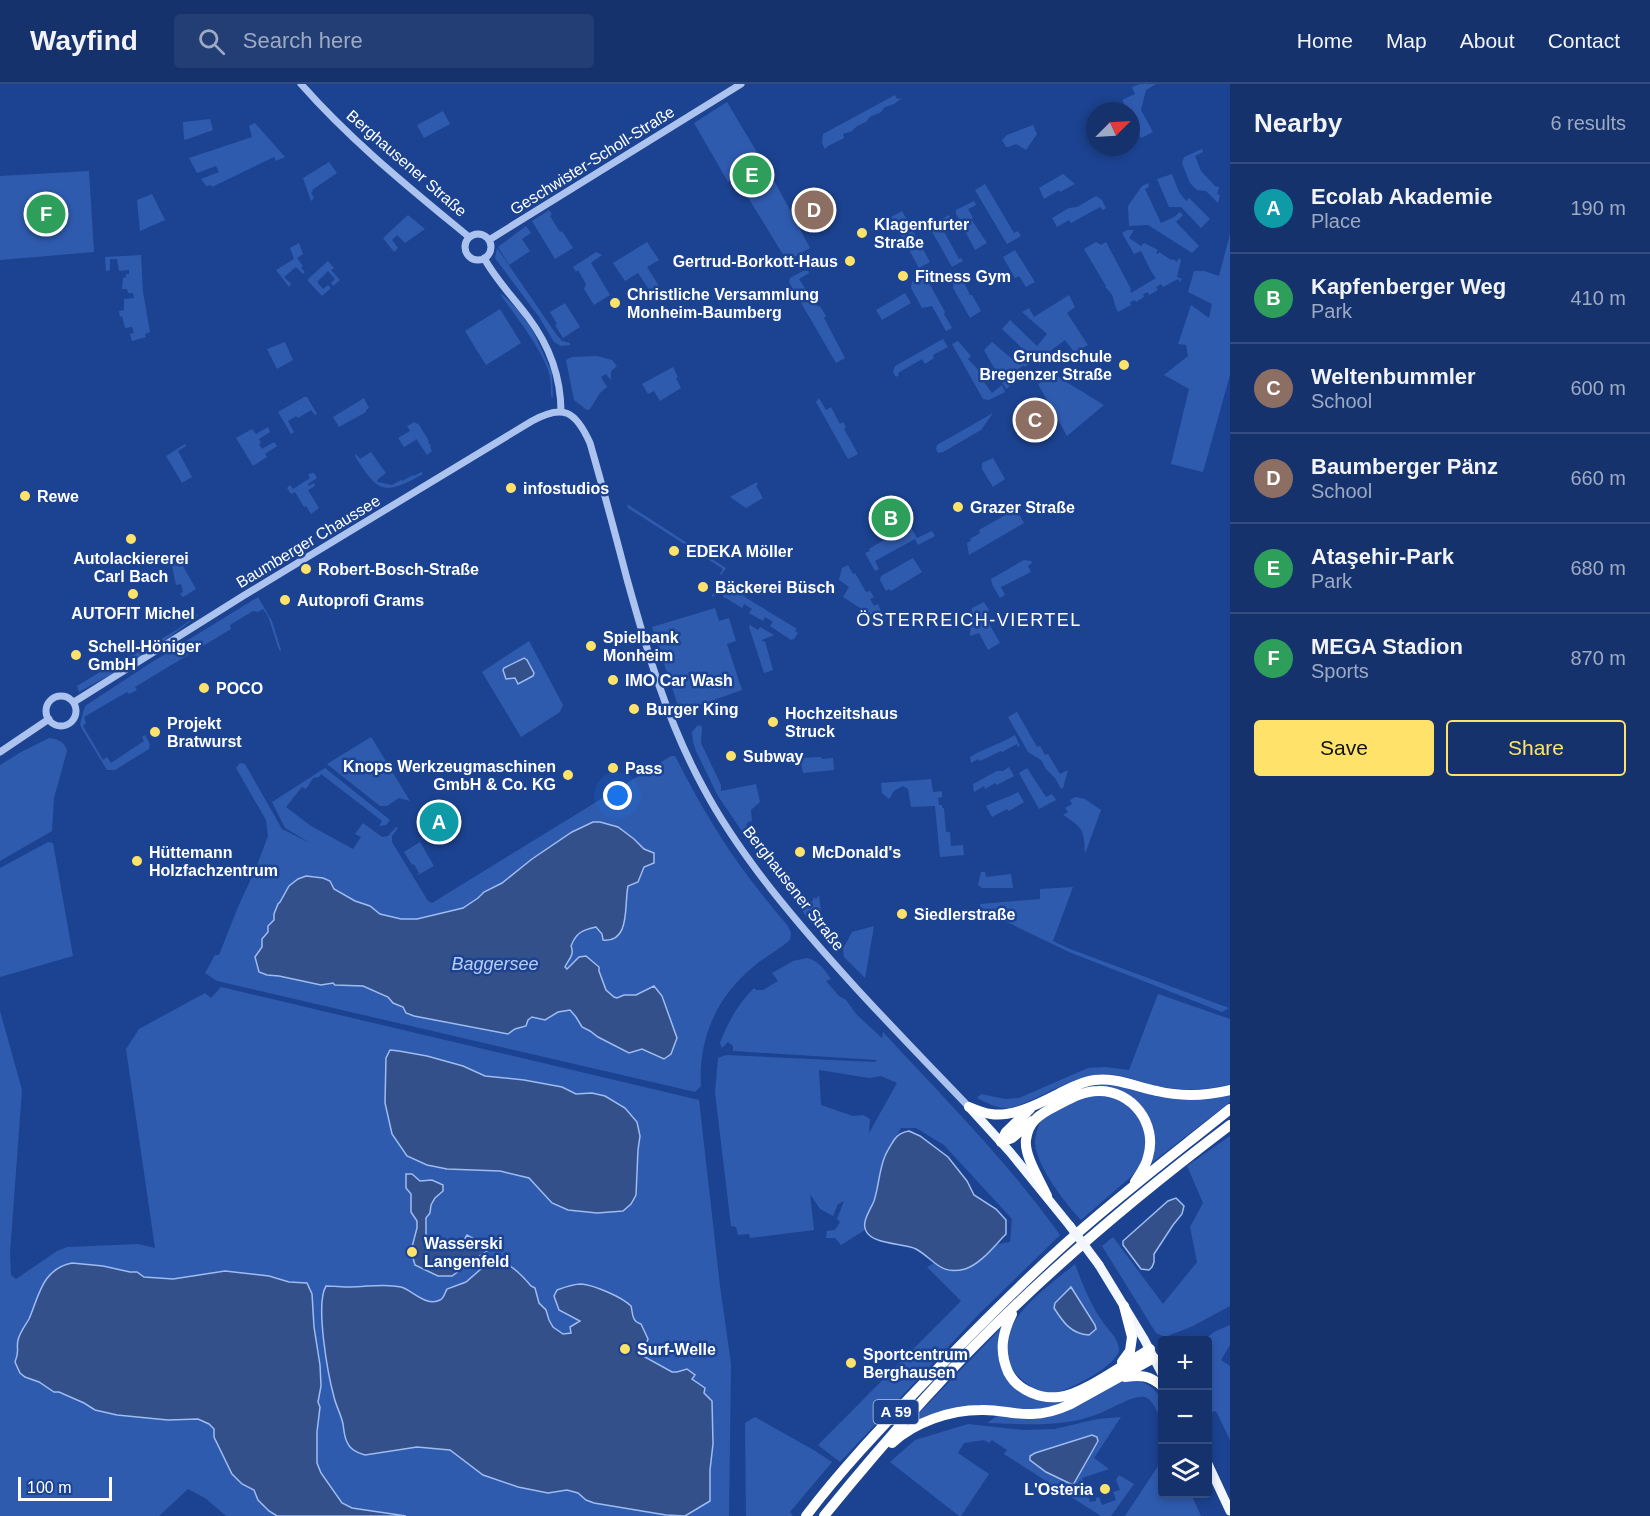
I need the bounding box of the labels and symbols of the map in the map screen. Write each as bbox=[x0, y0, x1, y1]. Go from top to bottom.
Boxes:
north arrow bbox=[1086, 102, 1140, 156]
street label: Geschwister-Scholl-Straße bbox=[507, 103, 678, 218]
street label: Berghausener Straße bbox=[343, 107, 470, 220]
pin: E bbox=[732, 152, 771, 197]
pin: D bbox=[794, 188, 834, 232]
pin: F bbox=[26, 192, 66, 236]
place label: Klagenfurter Straße bbox=[874, 216, 969, 251]
marker: Klagenfurter Straße bbox=[855, 226, 869, 240]
place label: Gertrud-Borkott-Haus bbox=[673, 253, 838, 270]
marker: Gertrud-Borkott-Haus bbox=[843, 254, 857, 268]
place label: Fitness Gym bbox=[915, 268, 1011, 285]
marker: Fitness Gym bbox=[896, 269, 910, 283]
place label: Christliche Versammlung Monheim-Baumberg bbox=[627, 286, 819, 321]
marker: Christliche Versammlung Monheim-Baumberg bbox=[608, 296, 622, 310]
place label: Grundschule Bregenzer Straße bbox=[980, 348, 1112, 383]
marker: Grundschule Bregenzer Straße bbox=[1117, 358, 1131, 372]
pin: C bbox=[1016, 398, 1054, 442]
place label: infostudios bbox=[523, 480, 609, 497]
marker: infostudios bbox=[504, 481, 518, 495]
place label: Rewe bbox=[37, 488, 79, 505]
marker: Rewe bbox=[18, 489, 32, 503]
street label: Baumberger Chaussee bbox=[233, 492, 383, 591]
pin: B bbox=[872, 496, 910, 540]
place label: Grazer Straße bbox=[970, 499, 1075, 516]
marker: Grazer Straße bbox=[951, 500, 965, 514]
marker: Autolackiererei Carl Bach bbox=[124, 532, 138, 546]
place label: EDEKA Möller bbox=[686, 543, 793, 560]
marker: EDEKA Möller bbox=[667, 544, 681, 558]
place label: Autolackiererei Carl Bach bbox=[73, 550, 189, 585]
place label: Robert-Bosch-Straße bbox=[318, 561, 479, 578]
marker: Robert-Bosch-Straße bbox=[299, 562, 313, 576]
place label: Bäckerei Büsch bbox=[715, 579, 835, 596]
marker: Bäckerei Büsch bbox=[696, 580, 710, 594]
marker: AUTOFIT Michel bbox=[126, 587, 140, 601]
place label: Autoprofi Grams bbox=[297, 592, 424, 609]
marker: Autoprofi Grams bbox=[278, 593, 292, 607]
place label: AUTOFIT Michel bbox=[71, 605, 195, 622]
district label: ÖSTERREICH-VIERTEL bbox=[856, 610, 1082, 630]
place label: Spielbank Monheim bbox=[603, 629, 679, 664]
place label: Schell-Höniger GmbH bbox=[88, 638, 201, 673]
marker: Spielbank Monheim bbox=[584, 639, 598, 653]
marker: Schell-Höniger GmbH bbox=[69, 648, 83, 662]
place label: IMO Car Wash bbox=[625, 672, 733, 689]
marker: IMO Car Wash bbox=[606, 673, 620, 687]
place label: POCO bbox=[216, 680, 263, 697]
marker: POCO bbox=[197, 681, 211, 695]
place label: Burger King bbox=[646, 701, 738, 718]
marker: Burger King bbox=[627, 702, 641, 716]
place label: Hochzeitshaus Struck bbox=[785, 705, 898, 740]
place label: Projekt Bratwurst bbox=[167, 715, 242, 750]
marker: Hochzeitshaus Struck bbox=[766, 715, 780, 729]
marker: Projekt Bratwurst bbox=[148, 725, 162, 739]
place label: Subway bbox=[743, 748, 804, 765]
marker: Subway bbox=[724, 749, 738, 763]
place label: Knops Werkzeugmaschinen GmbH & Co. KG bbox=[343, 758, 556, 793]
place label: Pass bbox=[625, 760, 662, 777]
marker: Pass bbox=[606, 761, 620, 775]
marker: Knops Werkzeugmaschinen GmbH & Co. KG bbox=[561, 768, 575, 782]
your location bbox=[603, 781, 632, 810]
pin: A bbox=[420, 800, 458, 844]
street label: Berghausener Straße bbox=[740, 823, 847, 954]
place label: Hüttemann Holzfachzentrum bbox=[149, 844, 278, 879]
place label: McDonald's bbox=[812, 844, 901, 861]
marker: McDonald's bbox=[793, 845, 807, 859]
marker: Hüttemann Holzfachzentrum bbox=[130, 854, 144, 868]
place label: Siedlerstraße bbox=[914, 906, 1015, 923]
marker: Siedlerstraße bbox=[895, 907, 909, 921]
water label: Baggersee bbox=[451, 954, 539, 974]
place label: Wasserski Langenfeld bbox=[424, 1235, 509, 1270]
marker: Wasserski Langenfeld bbox=[405, 1245, 419, 1259]
place label: Surf-Welle bbox=[637, 1341, 716, 1358]
marker: Surf-Welle bbox=[618, 1342, 632, 1356]
place label: Sportcentrum Berghausen bbox=[863, 1346, 968, 1381]
marker: Sportcentrum Berghausen bbox=[844, 1356, 858, 1370]
road number: A 59 bbox=[874, 1400, 918, 1424]
scale bar bbox=[18, 1474, 112, 1502]
place label: L'Osteria bbox=[1024, 1481, 1093, 1498]
marker: L'Osteria bbox=[1098, 1482, 1112, 1496]

